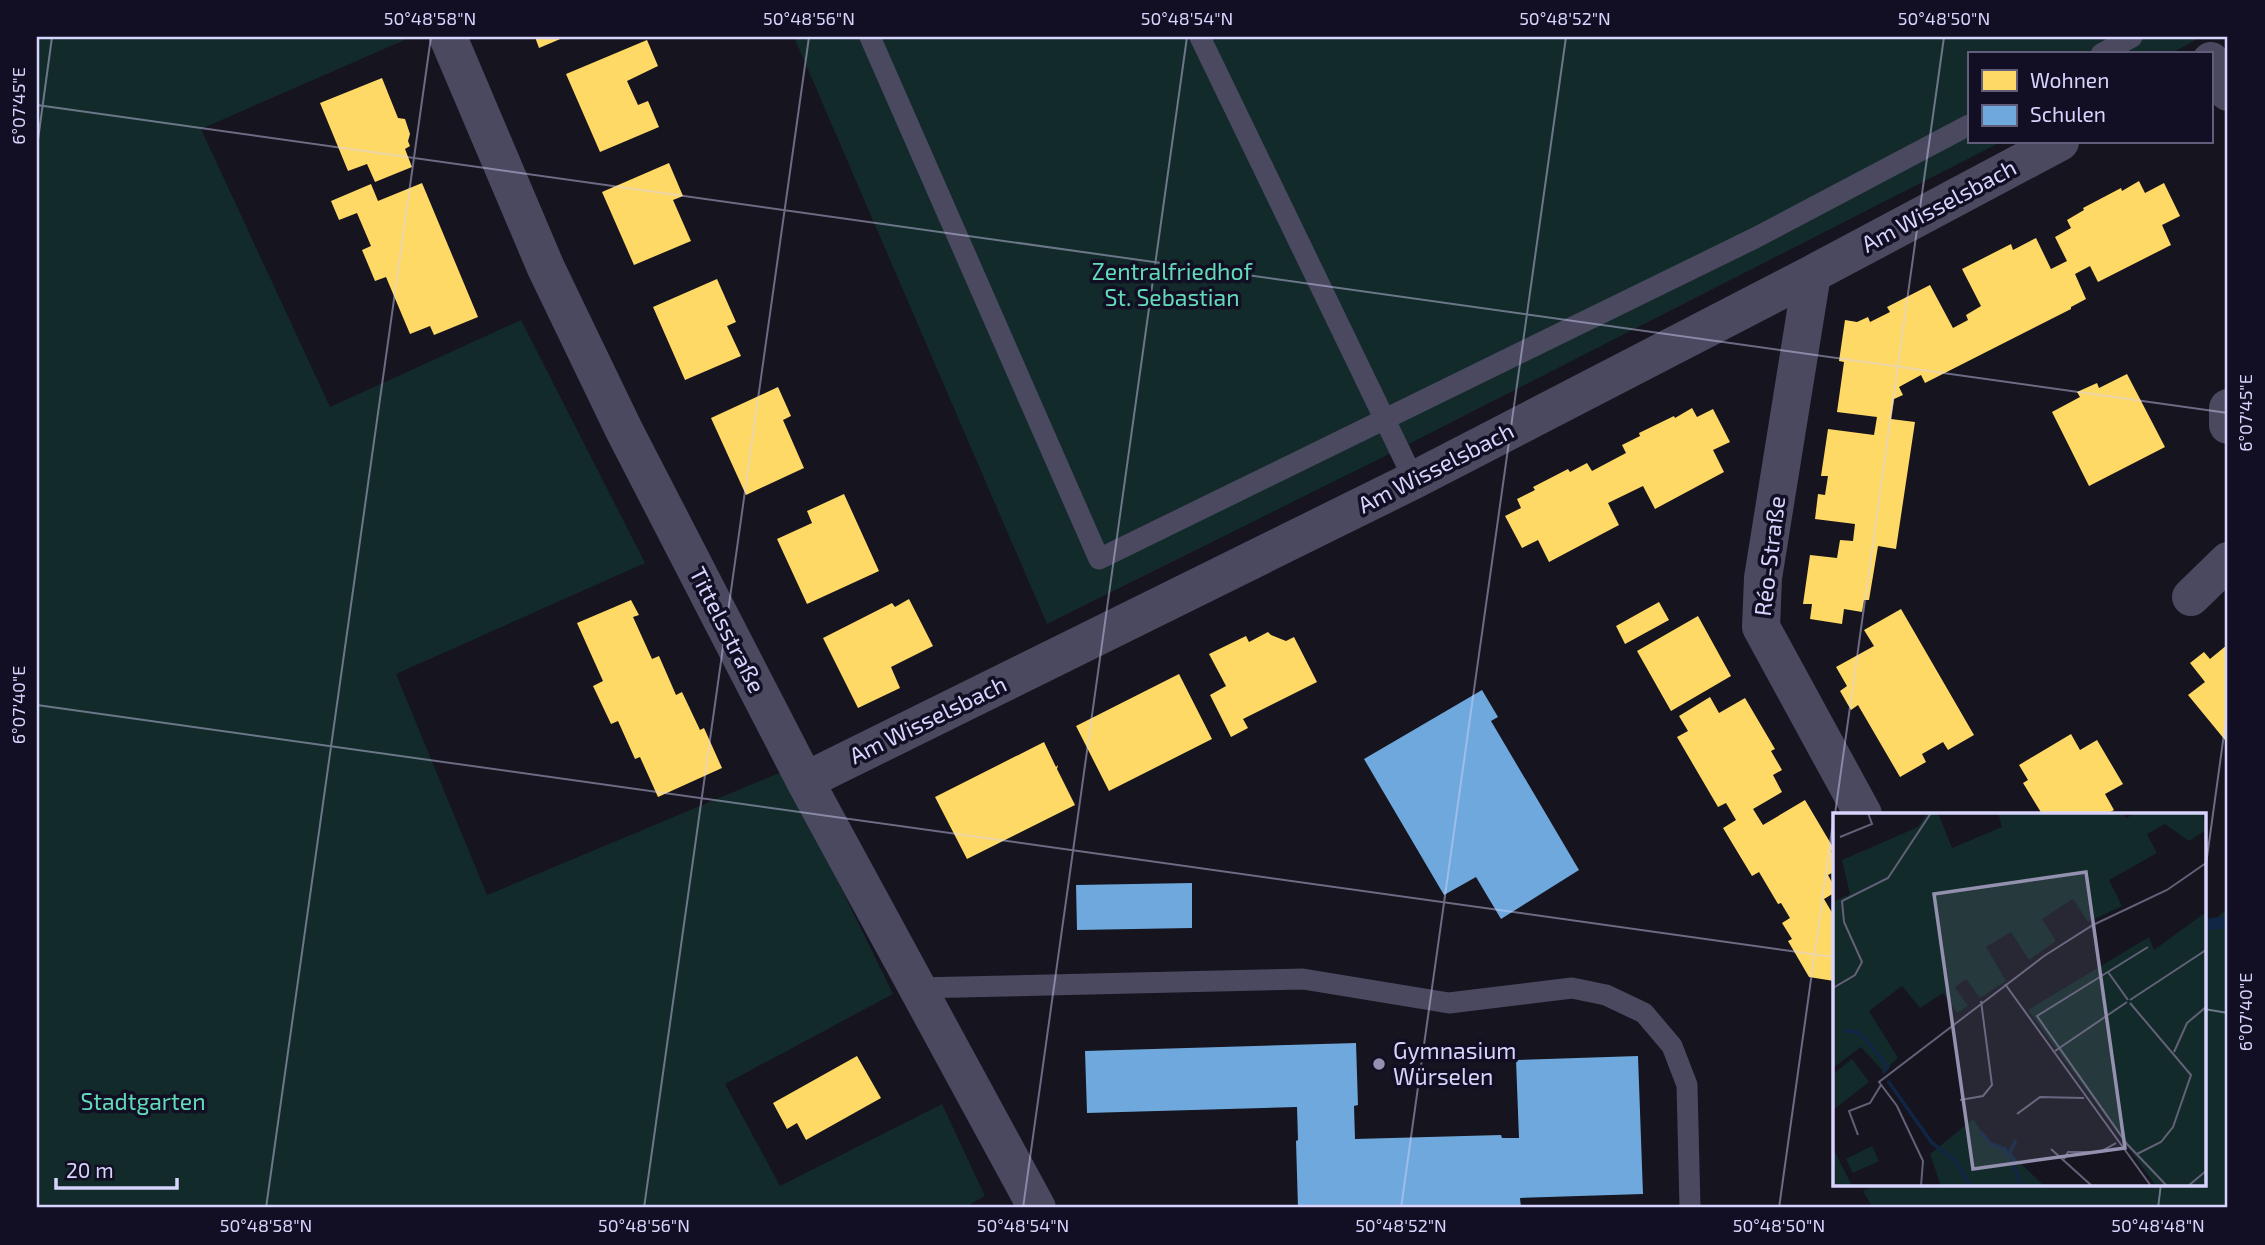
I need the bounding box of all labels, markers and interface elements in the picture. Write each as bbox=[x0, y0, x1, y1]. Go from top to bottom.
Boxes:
text: 50°48'58"N bbox=[384, 7, 476, 29]
text: 50°48'56"N bbox=[763, 7, 855, 29]
text: 50°48'54"N bbox=[1141, 7, 1233, 29]
text: 50°48'52"N bbox=[1519, 7, 1611, 29]
text: 50°48'50"N bbox=[1898, 7, 1990, 29]
legend bbox=[1968, 52, 2212, 144]
text: 6°07'45"E bbox=[7, 67, 29, 145]
text: Wohnen bbox=[2030, 67, 2109, 92]
text: Schulen bbox=[2030, 101, 2106, 126]
street label: Am Wisselsbach bbox=[1856, 153, 2021, 258]
park label: Zentralfriedhof St. Sebastian bbox=[1092, 257, 1253, 311]
text: 6°07'45"E bbox=[2234, 374, 2256, 452]
street label: Am Wisselsbach bbox=[1353, 416, 1518, 518]
street label: Réo-Straße bbox=[1748, 494, 1790, 618]
street label: Tittelsstraße bbox=[684, 562, 772, 697]
text: 6°07'40"E bbox=[7, 666, 29, 744]
street label: Am Wisselsbach bbox=[844, 669, 1011, 769]
inset map bbox=[1833, 813, 2206, 1186]
text: 6°07'40"E bbox=[2234, 973, 2256, 1051]
place label: Gymnasium Würselen bbox=[1393, 1036, 1516, 1090]
marker: Gymnasium Würselen bbox=[1371, 1056, 1387, 1072]
park label: Stadtgarten bbox=[80, 1087, 206, 1115]
scale bar bbox=[56, 1147, 177, 1191]
text: 20 m bbox=[66, 1157, 114, 1182]
text: 50°48'58"N bbox=[220, 1214, 312, 1236]
text: 50°48'56"N bbox=[598, 1214, 690, 1236]
text: 50°48'54"N bbox=[977, 1214, 1069, 1236]
text: 50°48'52"N bbox=[1355, 1214, 1447, 1236]
text: 50°48'50"N bbox=[1733, 1214, 1825, 1236]
text: 50°48'48"N bbox=[2111, 1214, 2205, 1236]

